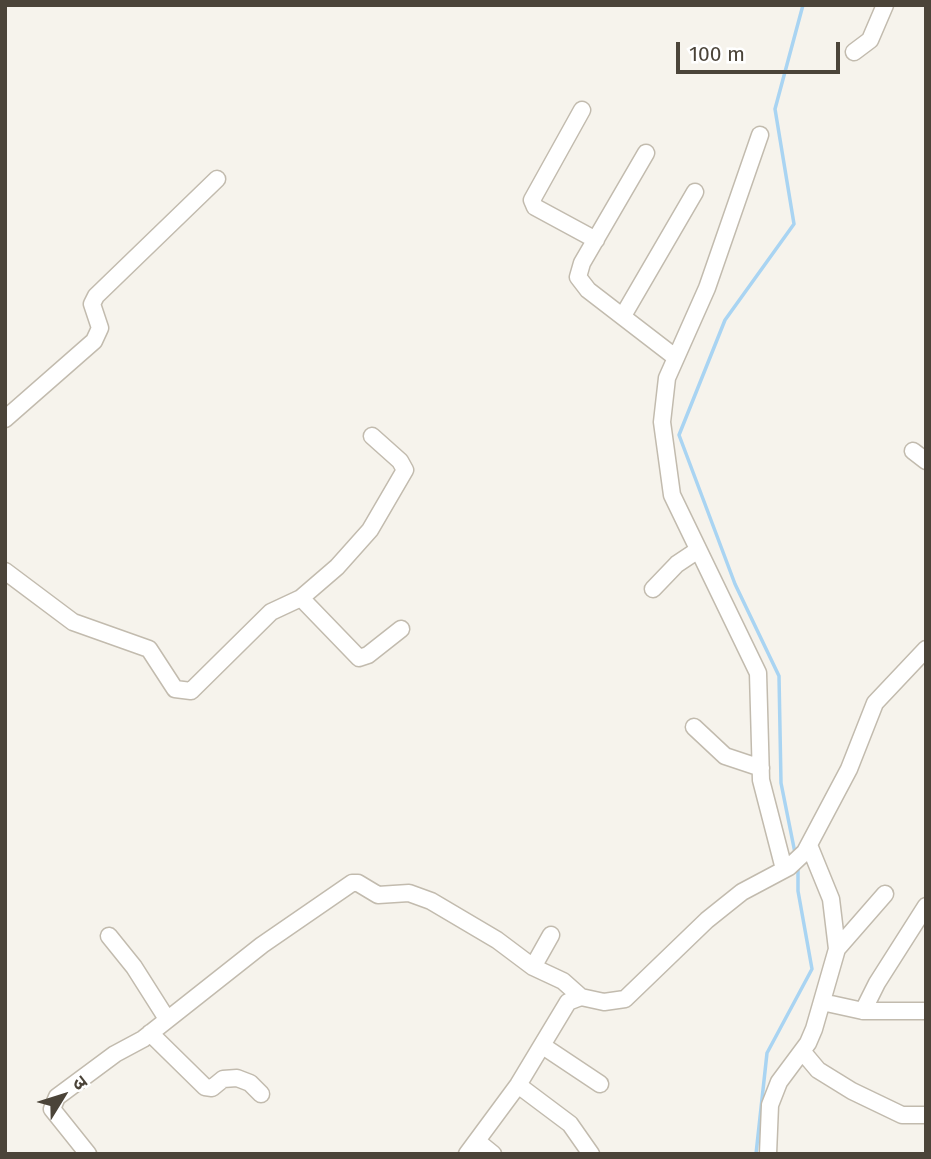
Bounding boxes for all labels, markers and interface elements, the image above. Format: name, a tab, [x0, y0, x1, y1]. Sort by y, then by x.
scale bar	[679, 28, 844, 72]
text: 100 m	[689, 41, 745, 67]
north arrow	[28, 1061, 98, 1131]
text: उ	[67, 1071, 92, 1094]

